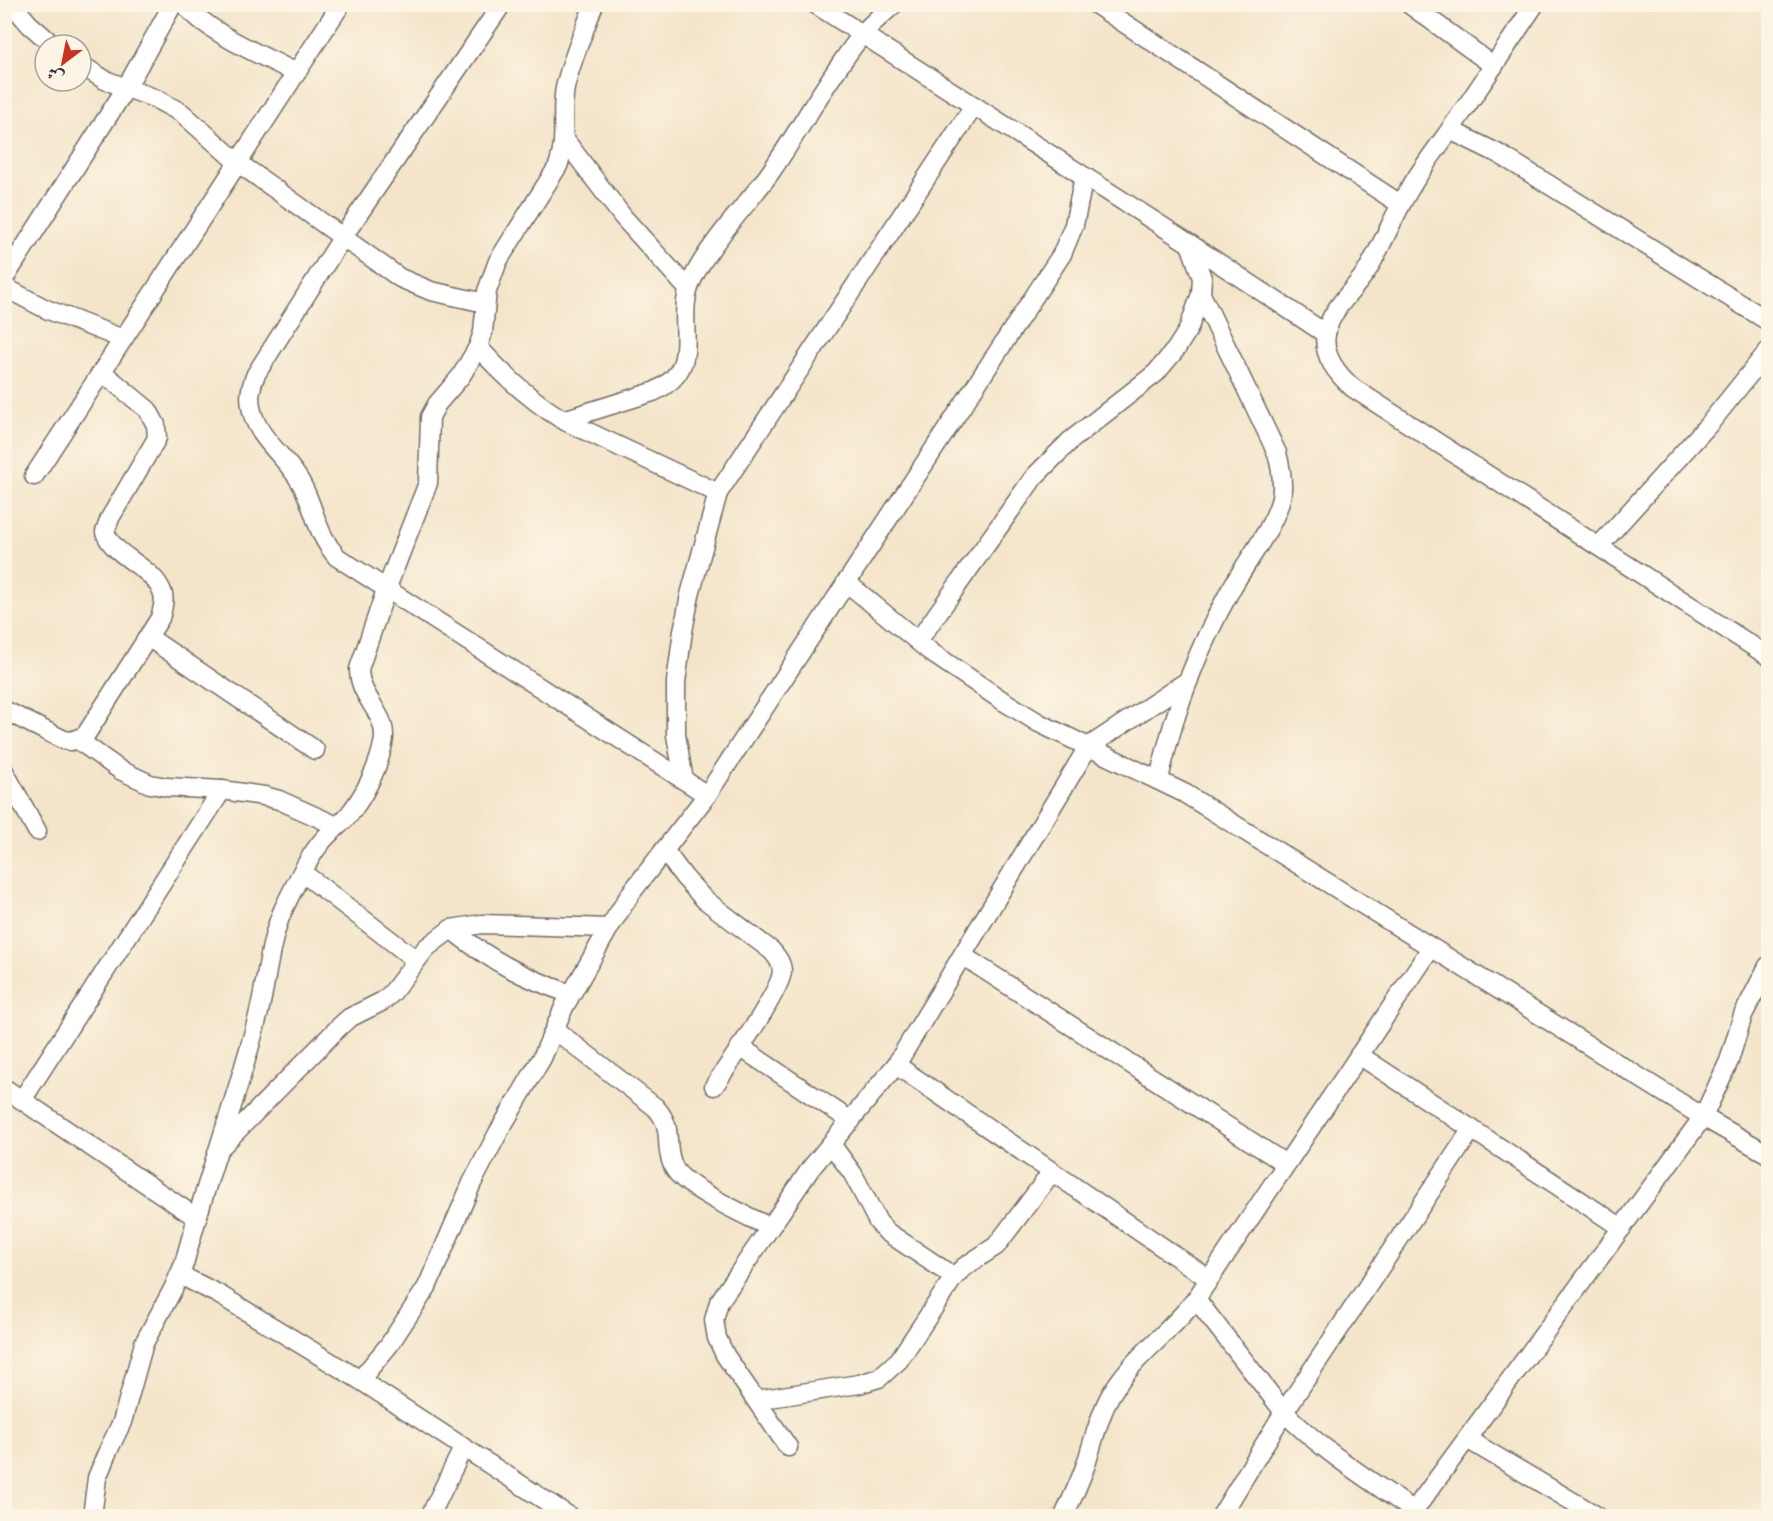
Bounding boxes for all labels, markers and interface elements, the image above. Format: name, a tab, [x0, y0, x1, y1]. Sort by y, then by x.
north arrow	[33, 33, 93, 93]
text: ش	[44, 60, 69, 88]

